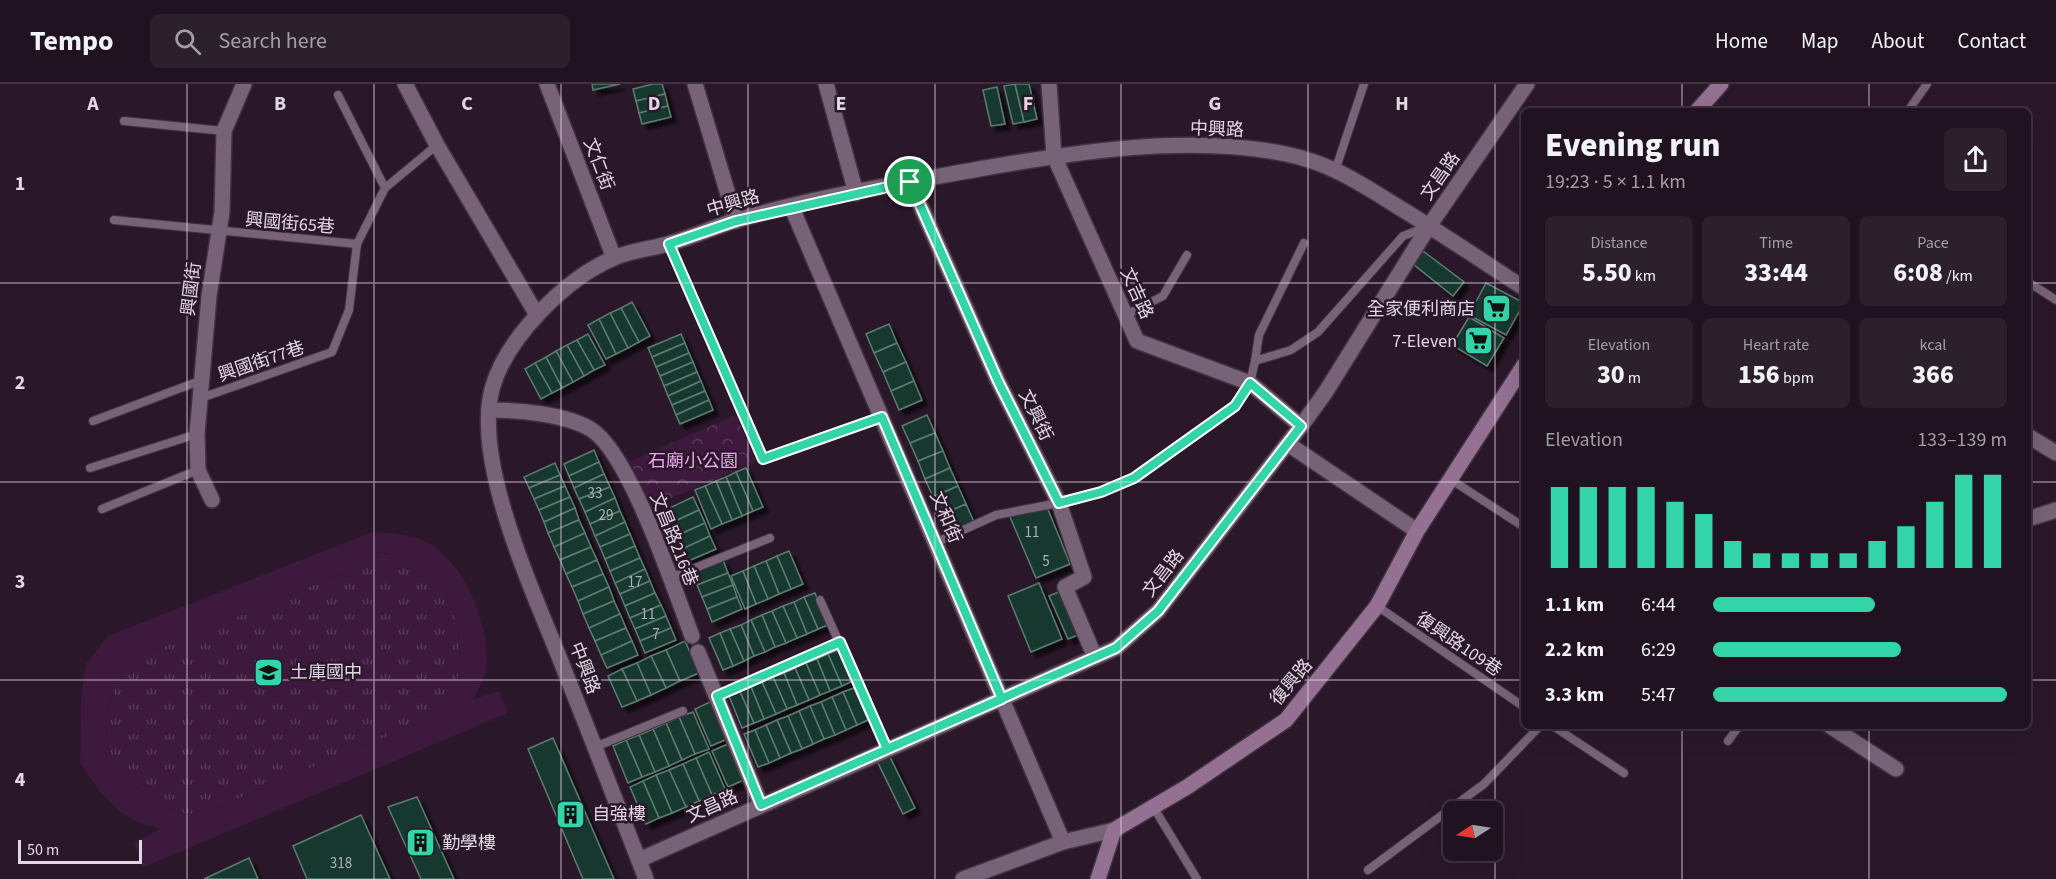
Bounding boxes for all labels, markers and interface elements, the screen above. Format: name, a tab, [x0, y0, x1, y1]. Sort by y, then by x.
search box	[150, 14, 570, 68]
text: Tempo	[30, 21, 114, 61]
icon: search	[171, 25, 204, 58]
text: Search here	[219, 25, 327, 57]
text: Home	[1715, 26, 1768, 56]
text: Map	[1801, 26, 1839, 56]
text: About	[1872, 26, 1924, 56]
text: Contact	[1957, 26, 2026, 56]
text: A	[86, 90, 99, 118]
text: B	[274, 90, 286, 118]
text: C	[461, 90, 473, 118]
text: D	[648, 90, 660, 118]
text: E	[836, 90, 846, 118]
text: F	[1023, 90, 1033, 118]
text: G	[1209, 90, 1221, 118]
text: H	[1395, 90, 1409, 118]
street label: 中興路	[1190, 116, 1244, 143]
text: Evening run	[1545, 122, 1721, 169]
button: share	[1944, 128, 2007, 191]
street label: 文仁街	[577, 134, 620, 194]
street label: 文昌路	[1415, 147, 1466, 206]
pin	[884, 156, 935, 207]
icon: arrive	[893, 165, 926, 198]
text: 19:23 · 5 × 1.1 km	[1545, 168, 1686, 196]
text: 1	[15, 170, 25, 198]
street label: 中興路	[704, 184, 763, 223]
street label: 興國街65巷	[244, 207, 336, 240]
text: Distance	[1591, 232, 1647, 254]
text: Time	[1759, 232, 1793, 254]
text: Pace	[1917, 232, 1949, 254]
text: 5.50	[1582, 254, 1632, 291]
text: 33:44	[1744, 254, 1808, 291]
text: 6:08	[1893, 254, 1943, 291]
street label: 興國街	[176, 261, 207, 317]
street label: 文吉路	[1114, 263, 1159, 323]
text: km	[1632, 265, 1656, 287]
text: /km	[1943, 265, 1973, 287]
supermarket icon: 全家便利商店	[1480, 293, 1512, 325]
place label: 全家便利商店	[1367, 297, 1475, 322]
supermarket icon: 7-Eleven	[1462, 325, 1494, 357]
place label: 7-Eleven	[1392, 329, 1457, 354]
text: Elevation	[1588, 334, 1650, 356]
text: Heart rate	[1743, 334, 1809, 356]
text: kcal	[1920, 334, 1946, 356]
street label: 興國街77巷	[215, 335, 308, 388]
text: 30	[1597, 356, 1625, 393]
text: 156	[1738, 356, 1780, 393]
text: 366	[1912, 356, 1954, 393]
text: m	[1625, 367, 1641, 389]
text: bpm	[1780, 367, 1814, 389]
text: 2	[15, 369, 25, 397]
street label: 文興街	[1012, 385, 1059, 445]
text: Elevation	[1545, 426, 1623, 454]
text: 133–139 m	[1917, 426, 2007, 454]
park label: 石廟小公園	[648, 449, 738, 474]
house number: 33	[588, 483, 602, 504]
street label: 文和街	[923, 487, 968, 547]
street label: 文昌路216巷	[643, 489, 704, 590]
house number: 29	[599, 505, 613, 526]
house number: 11	[1025, 522, 1039, 543]
street label: 文昌路	[1137, 544, 1190, 602]
house number: 5	[1042, 551, 1050, 572]
text: 3	[15, 568, 25, 596]
house number: 17	[628, 572, 642, 593]
text: 1.1 km	[1545, 591, 1604, 619]
text: 6:44	[1641, 591, 1676, 619]
house number: 11	[641, 604, 655, 625]
street label: 復興路109巷	[1411, 606, 1507, 682]
house number: 7	[652, 624, 660, 645]
text: 2.2 km	[1545, 636, 1604, 664]
text: 6:29	[1641, 636, 1676, 664]
street label: 中興路	[563, 638, 606, 698]
street label: 復興路	[1264, 654, 1318, 711]
school or university icon: 土庫國中	[253, 656, 285, 688]
place label: 土庫國中	[290, 660, 362, 685]
text: 3.3 km	[1545, 681, 1604, 709]
text: 5:47	[1641, 681, 1676, 709]
text: 4	[15, 766, 26, 794]
street label: 文昌路	[682, 784, 742, 829]
building icon: 自強樓	[555, 798, 587, 830]
north arrow	[1443, 801, 1503, 861]
map controls	[1443, 801, 1503, 861]
place label: 自強樓	[592, 802, 646, 827]
building icon: 勤學樓	[405, 827, 437, 859]
place label: 勤學樓	[442, 831, 496, 856]
scale bar	[18, 837, 142, 864]
text: 50 m	[27, 839, 59, 861]
house number: 318	[330, 853, 352, 874]

